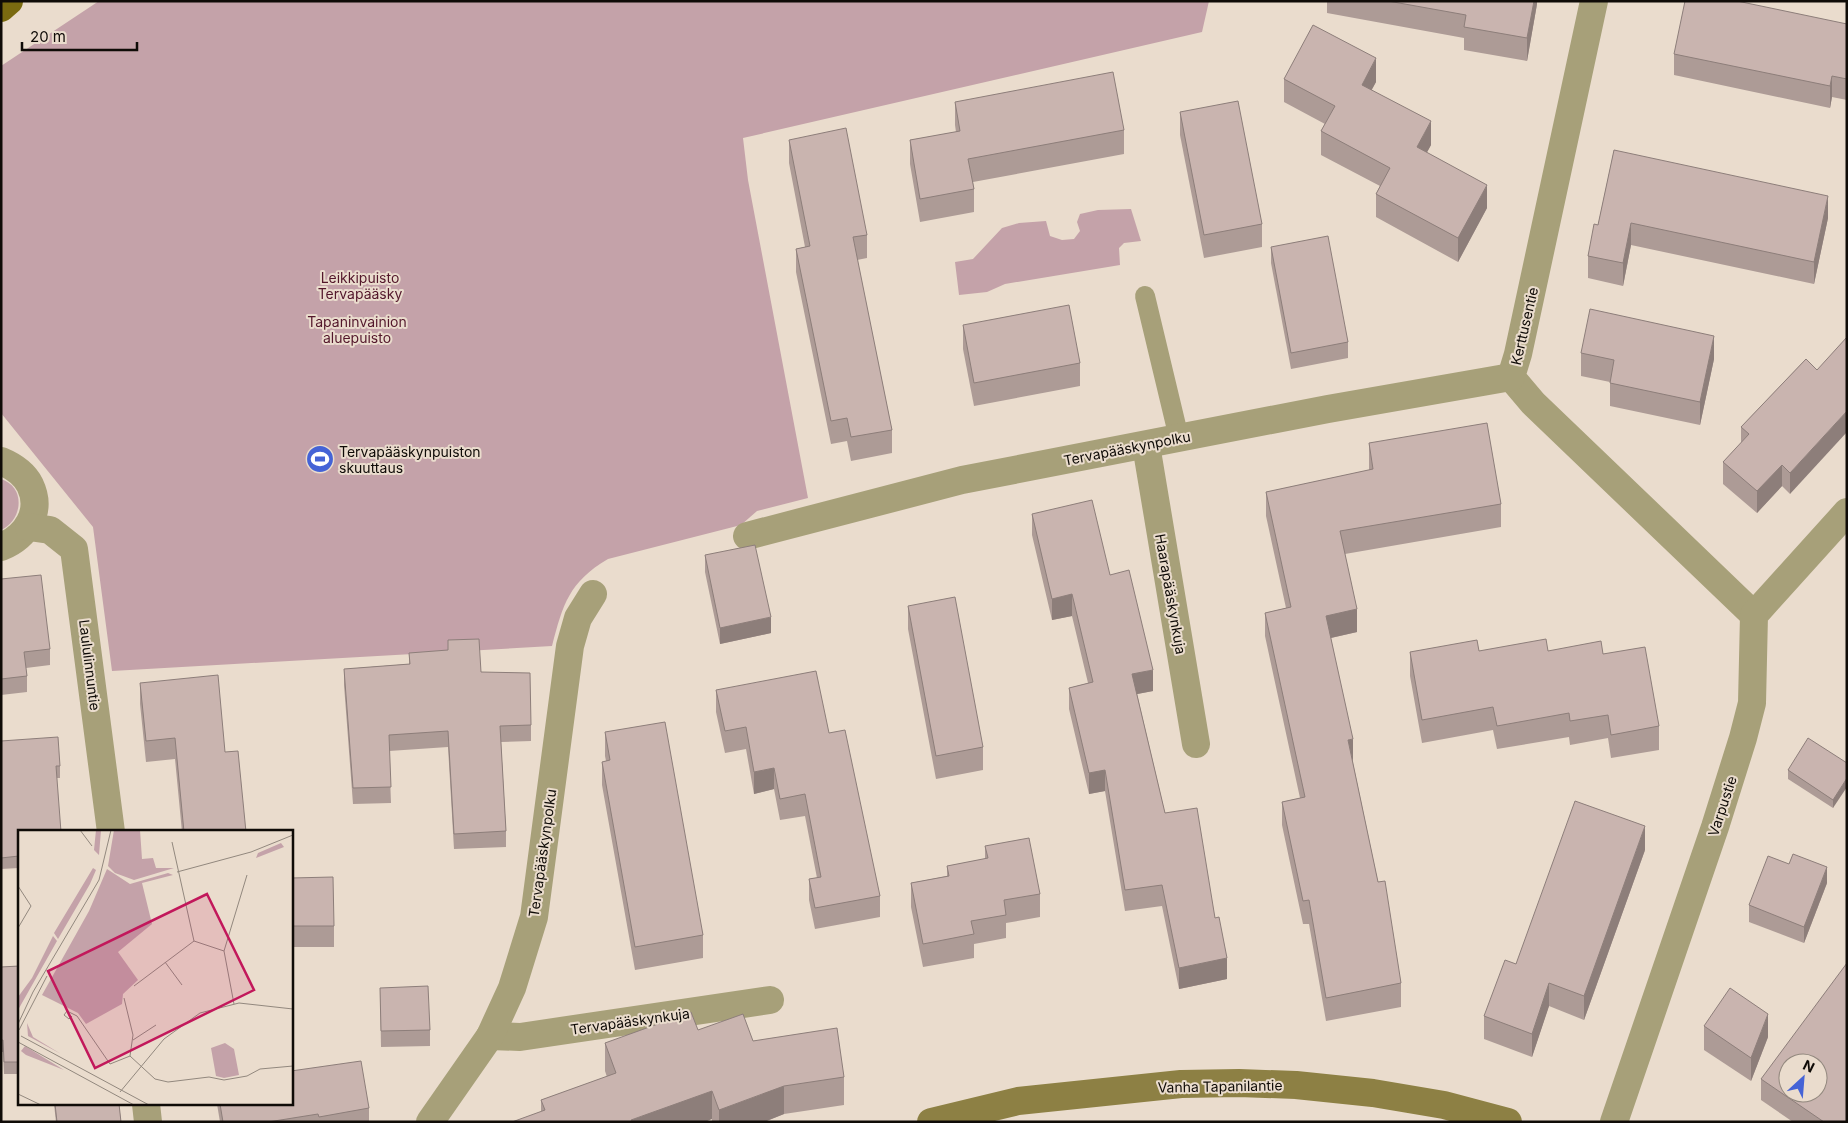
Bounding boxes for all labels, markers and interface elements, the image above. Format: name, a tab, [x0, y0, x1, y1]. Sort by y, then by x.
scale bar	[22, 20, 138, 52]
text: 20 m	[30, 27, 66, 46]
park label: Leikkipuisto Tervapääsky	[318, 269, 402, 302]
street label: Kerttusentie	[1507, 285, 1541, 367]
park label: Tapaninvainion aluepuisto	[307, 313, 407, 346]
street label: Tervapääskynpolku	[1062, 427, 1192, 469]
place label: Tervapääskynpuiston skuuttaus	[339, 443, 481, 476]
sports icon: Tervapääskynpuiston skuuttaus	[305, 444, 335, 474]
street label: Haarapääskynkuja	[1152, 532, 1190, 656]
street label: Laululinnuntie	[76, 618, 104, 712]
street label: Varpustie	[1704, 774, 1740, 838]
street label: Tervapääskynpolku	[525, 788, 559, 918]
inset map	[18, 830, 292, 1106]
street label: Tervapääskynkuja	[569, 1004, 691, 1038]
north arrow	[1778, 1053, 1828, 1103]
text: N	[1800, 1056, 1817, 1076]
street label: Vanha Tapanilantie	[1157, 1076, 1283, 1096]

